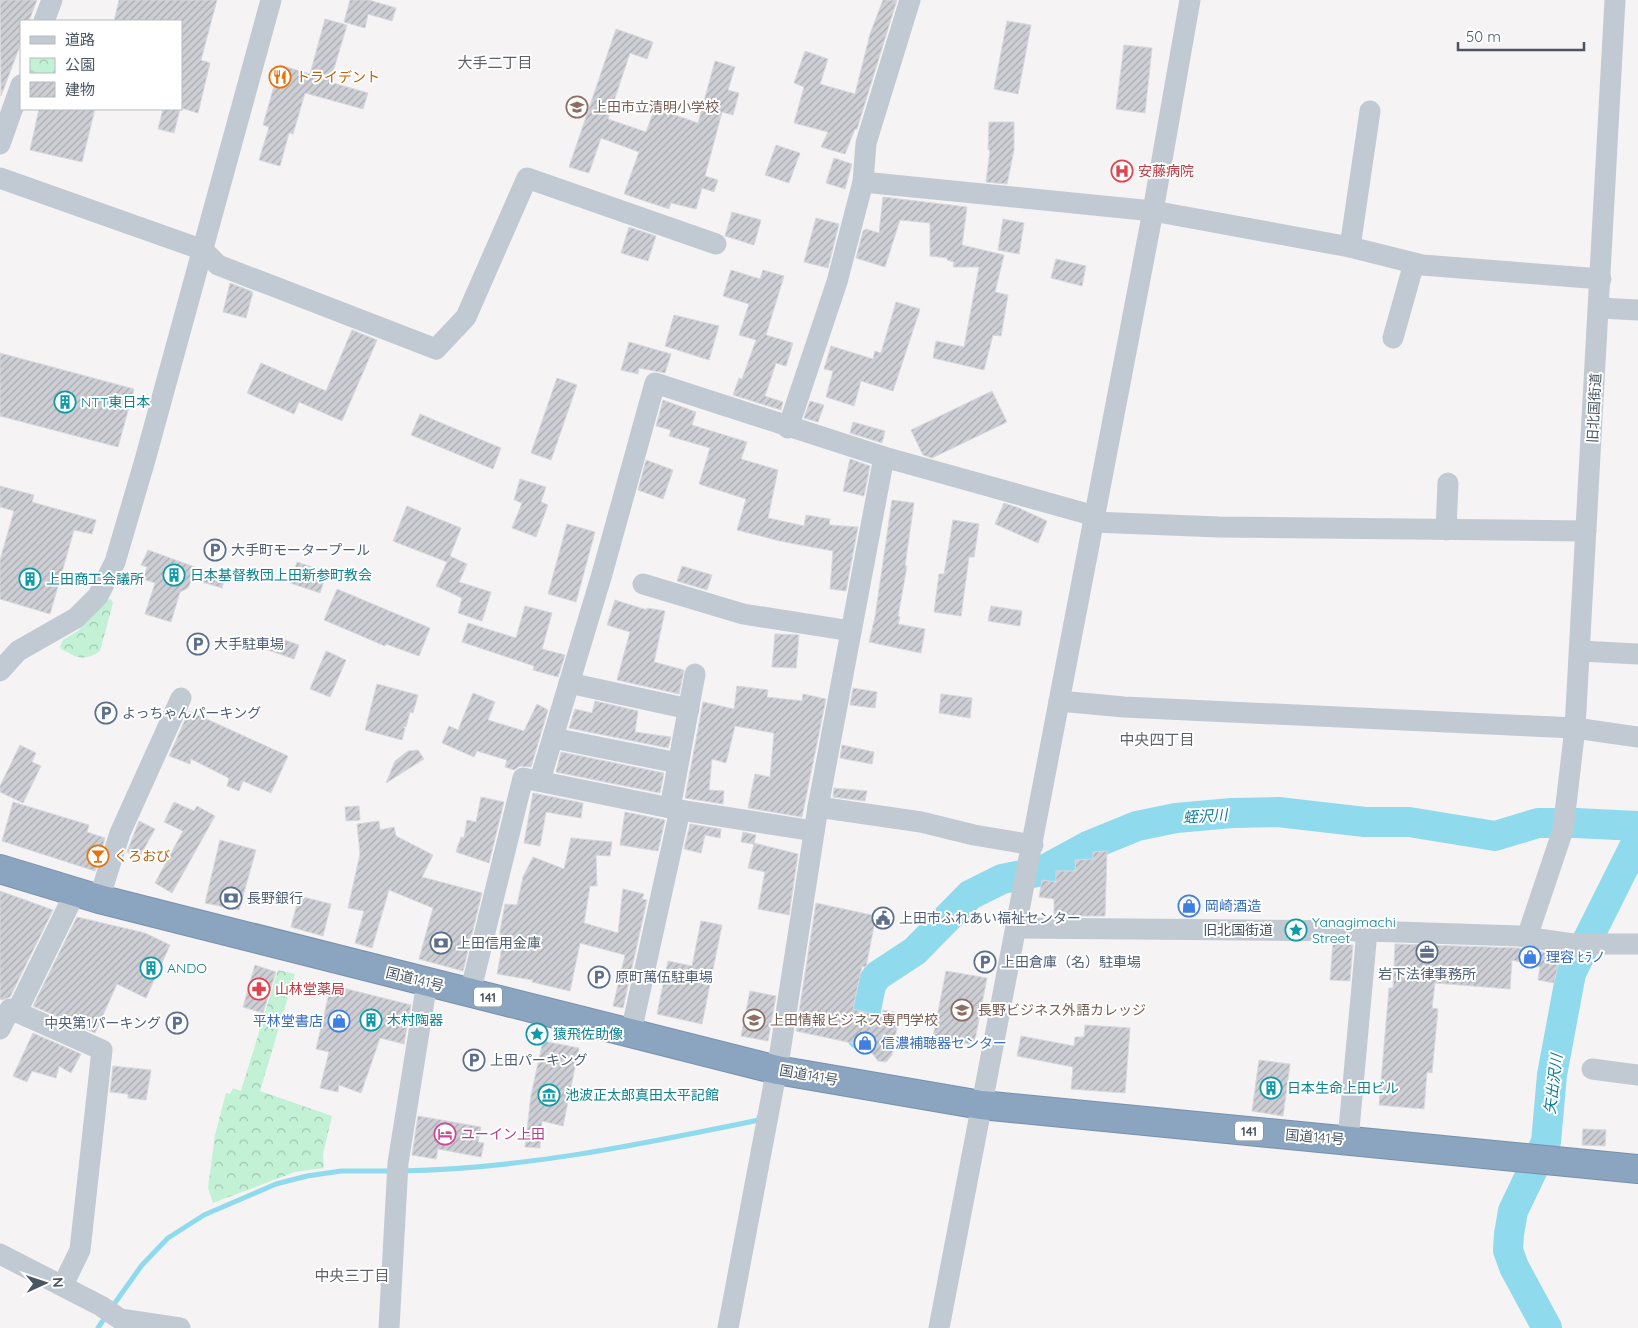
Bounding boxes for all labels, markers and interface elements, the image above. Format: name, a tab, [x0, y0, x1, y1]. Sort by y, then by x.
legend	[20, 20, 182, 110]
scale bar	[1458, 20, 1584, 52]
text: 50 m	[1466, 27, 1501, 46]
text: 道路	[65, 30, 95, 49]
district label: 大手二丁目	[457, 53, 533, 72]
text: 公園	[65, 55, 95, 74]
restaurant icon: トライデント	[268, 65, 292, 89]
place label: トライデント	[296, 68, 380, 86]
text: 建物	[65, 80, 95, 99]
school or university icon: 上田市立清明小学校	[565, 95, 589, 119]
place label: 上田市立清明小学校	[593, 98, 719, 116]
hospital icon: 安藤病院	[1110, 159, 1134, 183]
place label: 安藤病院	[1138, 162, 1194, 180]
street label: 旧北国街道	[1583, 373, 1605, 443]
building icon: NTT東日本	[53, 390, 77, 414]
place label: NTT東日本	[81, 393, 151, 411]
parking icon: 大手町モータープール	[203, 538, 227, 562]
place label: 大手町モータープール	[231, 541, 370, 559]
building icon: 日本基督教団上田新参町教会	[162, 563, 186, 587]
place label: 日本基督教団上田新参町教会	[190, 566, 372, 584]
building icon: 上田商工会議所	[18, 567, 42, 591]
place label: 上田商工会議所	[46, 570, 144, 588]
parking icon: 大手駐車場	[186, 632, 210, 656]
place label: 大手駐車場	[214, 635, 284, 653]
parking icon: よっちゃんパーキング	[94, 701, 118, 725]
place label: よっちゃんパーキング	[122, 704, 261, 722]
district label: 中央四丁目	[1119, 730, 1195, 749]
water label: 蛭沢川	[1182, 805, 1230, 827]
bar icon: くろおび	[86, 844, 110, 868]
place label: くろおび	[114, 847, 170, 865]
bank icon: 長野銀行	[219, 886, 243, 910]
place label: 長野銀行	[247, 889, 303, 907]
shop icon: 岡崎酒造	[1177, 894, 1201, 918]
place label: 岡崎酒造	[1205, 897, 1261, 915]
public building icon: 上田市ふれあい福祉センター	[871, 906, 895, 930]
place label: 上田市ふれあい福祉センター	[899, 909, 1081, 927]
place label: Yanagimachi Street	[1312, 913, 1396, 947]
place icon: Yanagimachi Street	[1284, 918, 1308, 942]
street label: 旧北国街道	[1203, 921, 1273, 939]
bank icon: 上田信用金庫	[429, 931, 453, 955]
place label: 上田信用金庫	[457, 934, 541, 952]
office icon: 岩下法律事務所	[1415, 940, 1439, 964]
shop icon: 理容 ﾋﾗノ	[1518, 945, 1542, 969]
place label: 理容 ﾋﾗノ	[1546, 948, 1606, 966]
parking icon: 上田倉庫（名）駐車場	[973, 950, 997, 974]
place label: 上田倉庫（名）駐車場	[1001, 953, 1141, 971]
building icon: ANDO	[139, 956, 163, 980]
place label: ANDO	[167, 959, 207, 977]
street label: 国道141号	[384, 963, 446, 995]
parking icon: 原町萬伍駐車場	[587, 965, 611, 989]
place label: 岩下法律事務所	[1378, 965, 1476, 983]
place label: 原町萬伍駐車場	[615, 968, 713, 986]
pharmacy icon: 山林堂薬局	[247, 977, 271, 1001]
place label: 山林堂薬局	[275, 980, 345, 998]
road number: 141	[474, 988, 502, 1006]
school or university icon: 長野ビジネス外語カレッジ	[950, 998, 974, 1022]
place label: 長野ビジネス外語カレッジ	[978, 1001, 1146, 1019]
building icon: 木村陶器	[359, 1008, 383, 1032]
school or university icon: 上田情報ビジネス専門学校	[742, 1008, 766, 1032]
shop icon: 平林堂書店	[327, 1009, 351, 1033]
parking icon: 中央第1パーキング	[165, 1011, 189, 1035]
place label: 木村陶器	[387, 1011, 443, 1029]
place label: 上田情報ビジネス専門学校	[770, 1011, 938, 1029]
place label: 平林堂書店	[253, 1012, 323, 1030]
place label: 中央第1パーキング	[44, 1014, 161, 1032]
place icon: 猿飛佐助像	[525, 1022, 549, 1046]
place label: 猿飛佐助像	[553, 1025, 623, 1043]
shop icon: 信濃補聴器センター	[853, 1031, 877, 1055]
place label: 信濃補聴器センター	[881, 1034, 1007, 1052]
parking icon: 上田パーキング	[462, 1048, 486, 1072]
place label: 上田パーキング	[490, 1051, 588, 1069]
water label: 矢出沢川	[1540, 1051, 1566, 1115]
street label: 国道141号	[778, 1061, 840, 1089]
building icon: 日本生命上田ビル	[1259, 1076, 1283, 1100]
place label: 日本生命上田ビル	[1287, 1079, 1399, 1097]
museum icon: 池波正太郎真田太平記館	[537, 1083, 561, 1107]
place label: 池波正太郎真田太平記館	[565, 1086, 719, 1104]
hotel icon: ユーイン上田	[433, 1122, 457, 1146]
road number: 141	[1235, 1122, 1263, 1140]
place label: ユーイン上田	[461, 1125, 545, 1143]
street label: 国道141号	[1285, 1125, 1345, 1149]
north arrow	[20, 1258, 70, 1308]
district label: 中央三丁目	[314, 1266, 390, 1285]
text: N	[49, 1277, 67, 1288]

